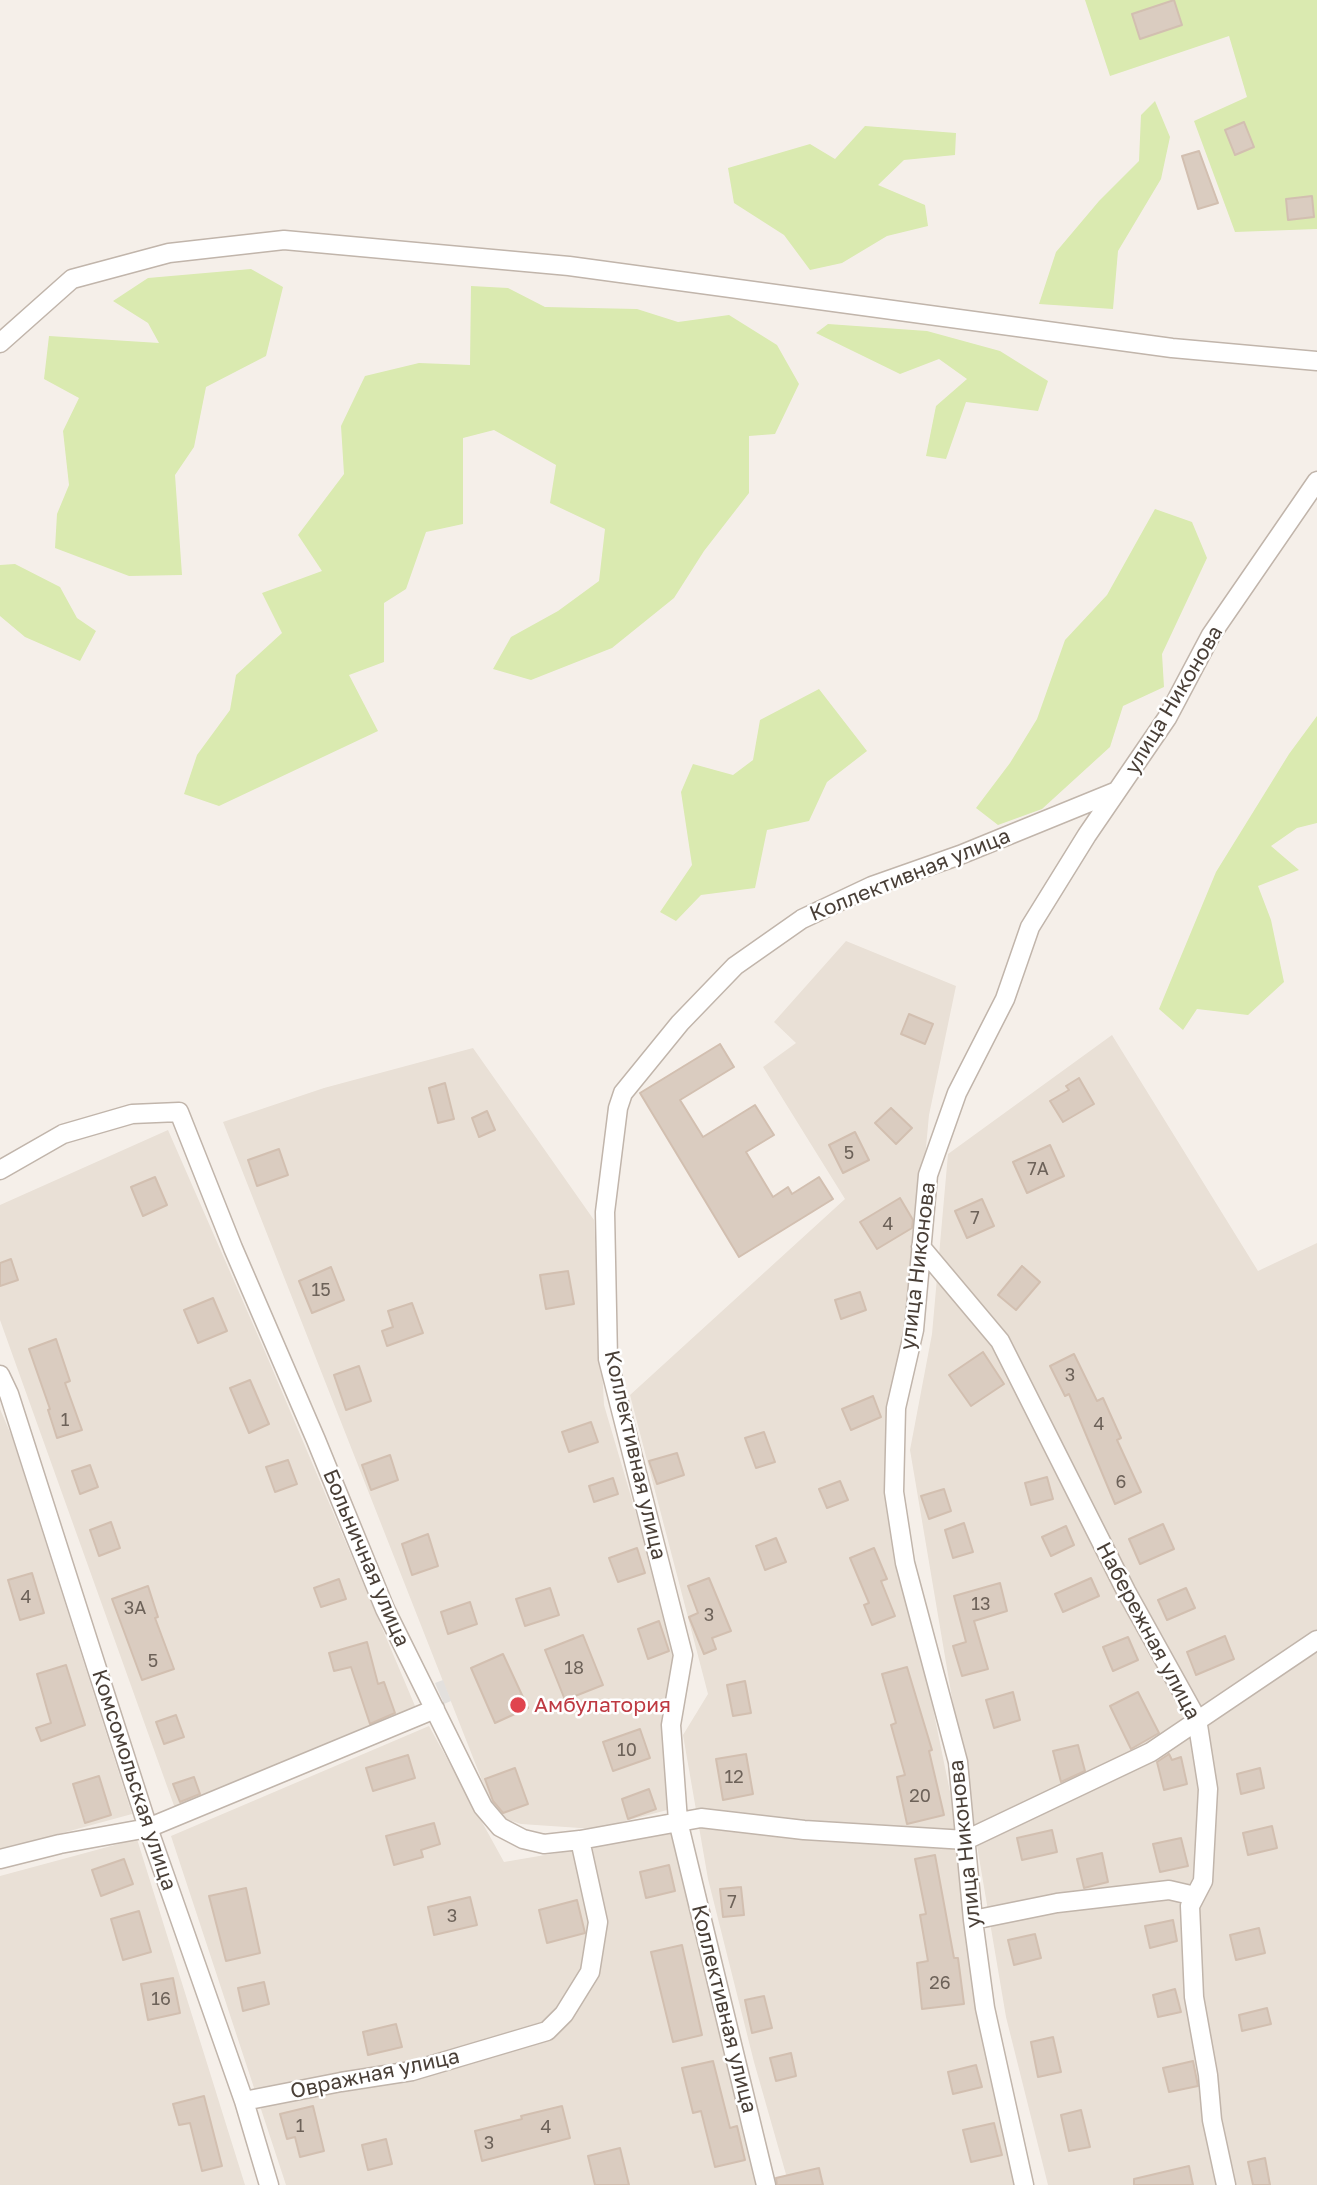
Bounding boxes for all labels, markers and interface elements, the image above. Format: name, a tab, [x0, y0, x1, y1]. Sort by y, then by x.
street label: улица Никонова	[1120, 621, 1228, 779]
street label: Коллективная улица	[806, 823, 1014, 927]
house number: 5	[844, 1142, 854, 1164]
house number: 7А	[1027, 1158, 1049, 1180]
street label: улица Никонова	[895, 1181, 941, 1351]
house number: 7	[970, 1207, 980, 1229]
house number: 4	[883, 1213, 893, 1235]
house number: 15	[311, 1279, 331, 1301]
street label: Коллективная улица	[599, 1348, 671, 1562]
house number: 3	[1065, 1364, 1075, 1386]
house number: 1	[61, 1409, 69, 1431]
house number: 4	[1094, 1413, 1104, 1435]
street label: Больничная улица	[317, 1465, 415, 1651]
house number: 6	[1116, 1471, 1126, 1493]
street label: Набережная улица	[1091, 1538, 1205, 1724]
house number: 4	[21, 1586, 31, 1608]
house number: 13	[971, 1593, 991, 1615]
house number: 3А	[124, 1597, 146, 1619]
house number: 3	[704, 1604, 714, 1626]
house number: 5	[148, 1650, 158, 1672]
house number: 18	[564, 1657, 584, 1679]
street label: Комсомольская улица	[86, 1666, 182, 1894]
place label: Амбулатория	[534, 1692, 671, 1718]
marker: Амбулатория	[508, 1695, 528, 1715]
house number: 10	[617, 1739, 637, 1761]
street label: улица Никонова	[944, 1759, 986, 1929]
house number: 12	[724, 1766, 744, 1788]
house number: 20	[909, 1785, 931, 1807]
house number: 7	[727, 1891, 737, 1913]
street label: Коллективная улица	[686, 1902, 762, 2116]
house number: 3	[447, 1905, 457, 1927]
house number: 26	[929, 1972, 951, 1994]
house number: 16	[151, 1988, 171, 2010]
street label: Овражная улица	[288, 2044, 462, 2104]
house number: 1	[296, 2115, 304, 2137]
house number: 4	[541, 2116, 551, 2138]
house number: 3	[484, 2132, 494, 2154]

